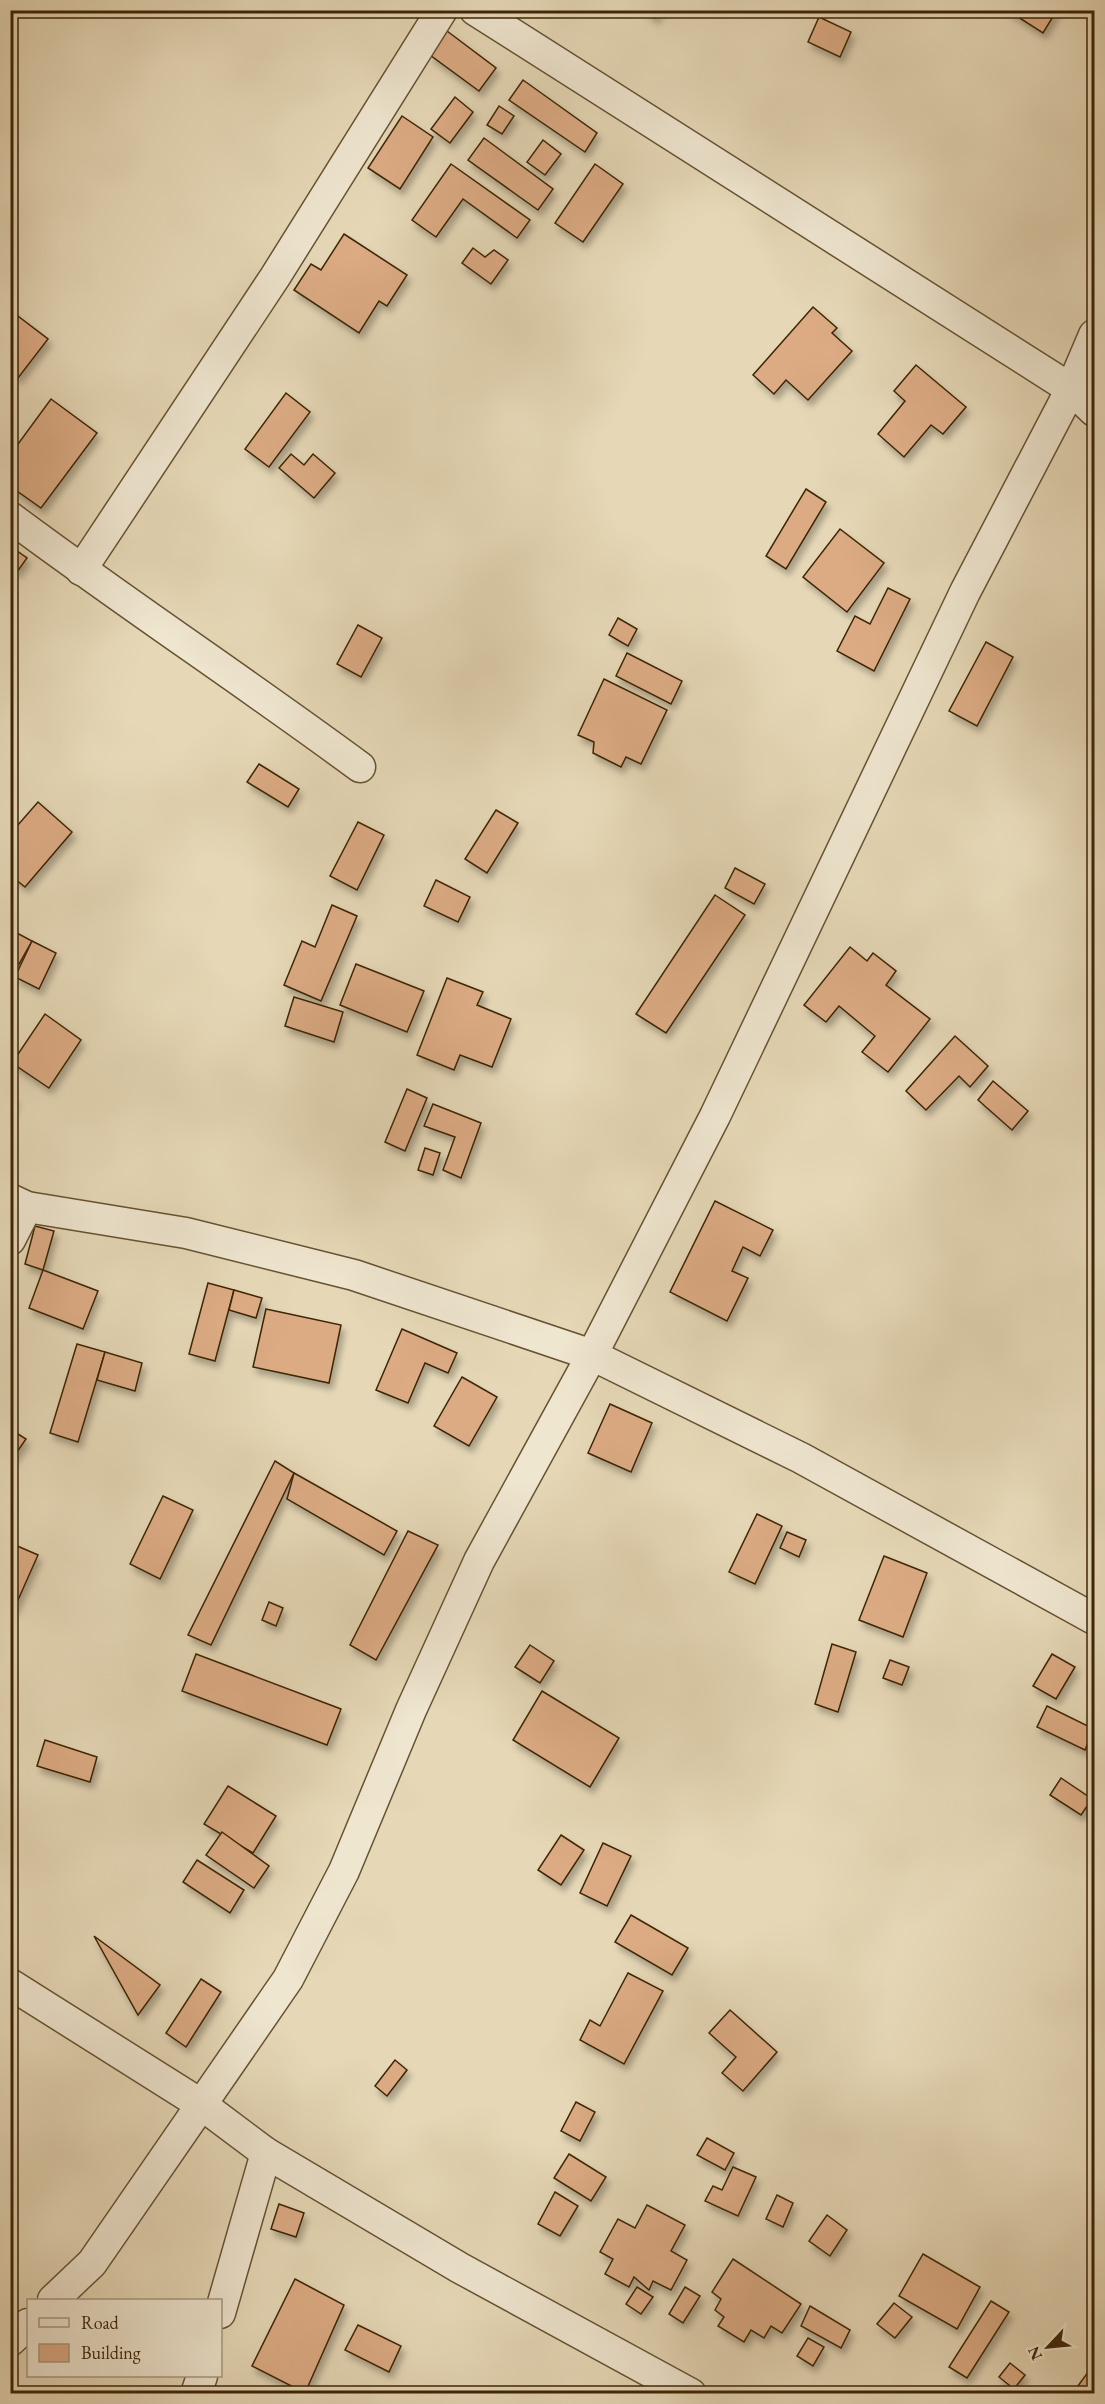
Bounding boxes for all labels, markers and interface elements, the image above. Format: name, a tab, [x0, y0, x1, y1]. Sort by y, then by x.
legend	[27, 2299, 222, 2377]
text: Road	[81, 2311, 120, 2334]
north arrow	[1018, 2317, 1078, 2377]
text: Building	[81, 2341, 141, 2364]
text: N	[1023, 2343, 1047, 2364]

